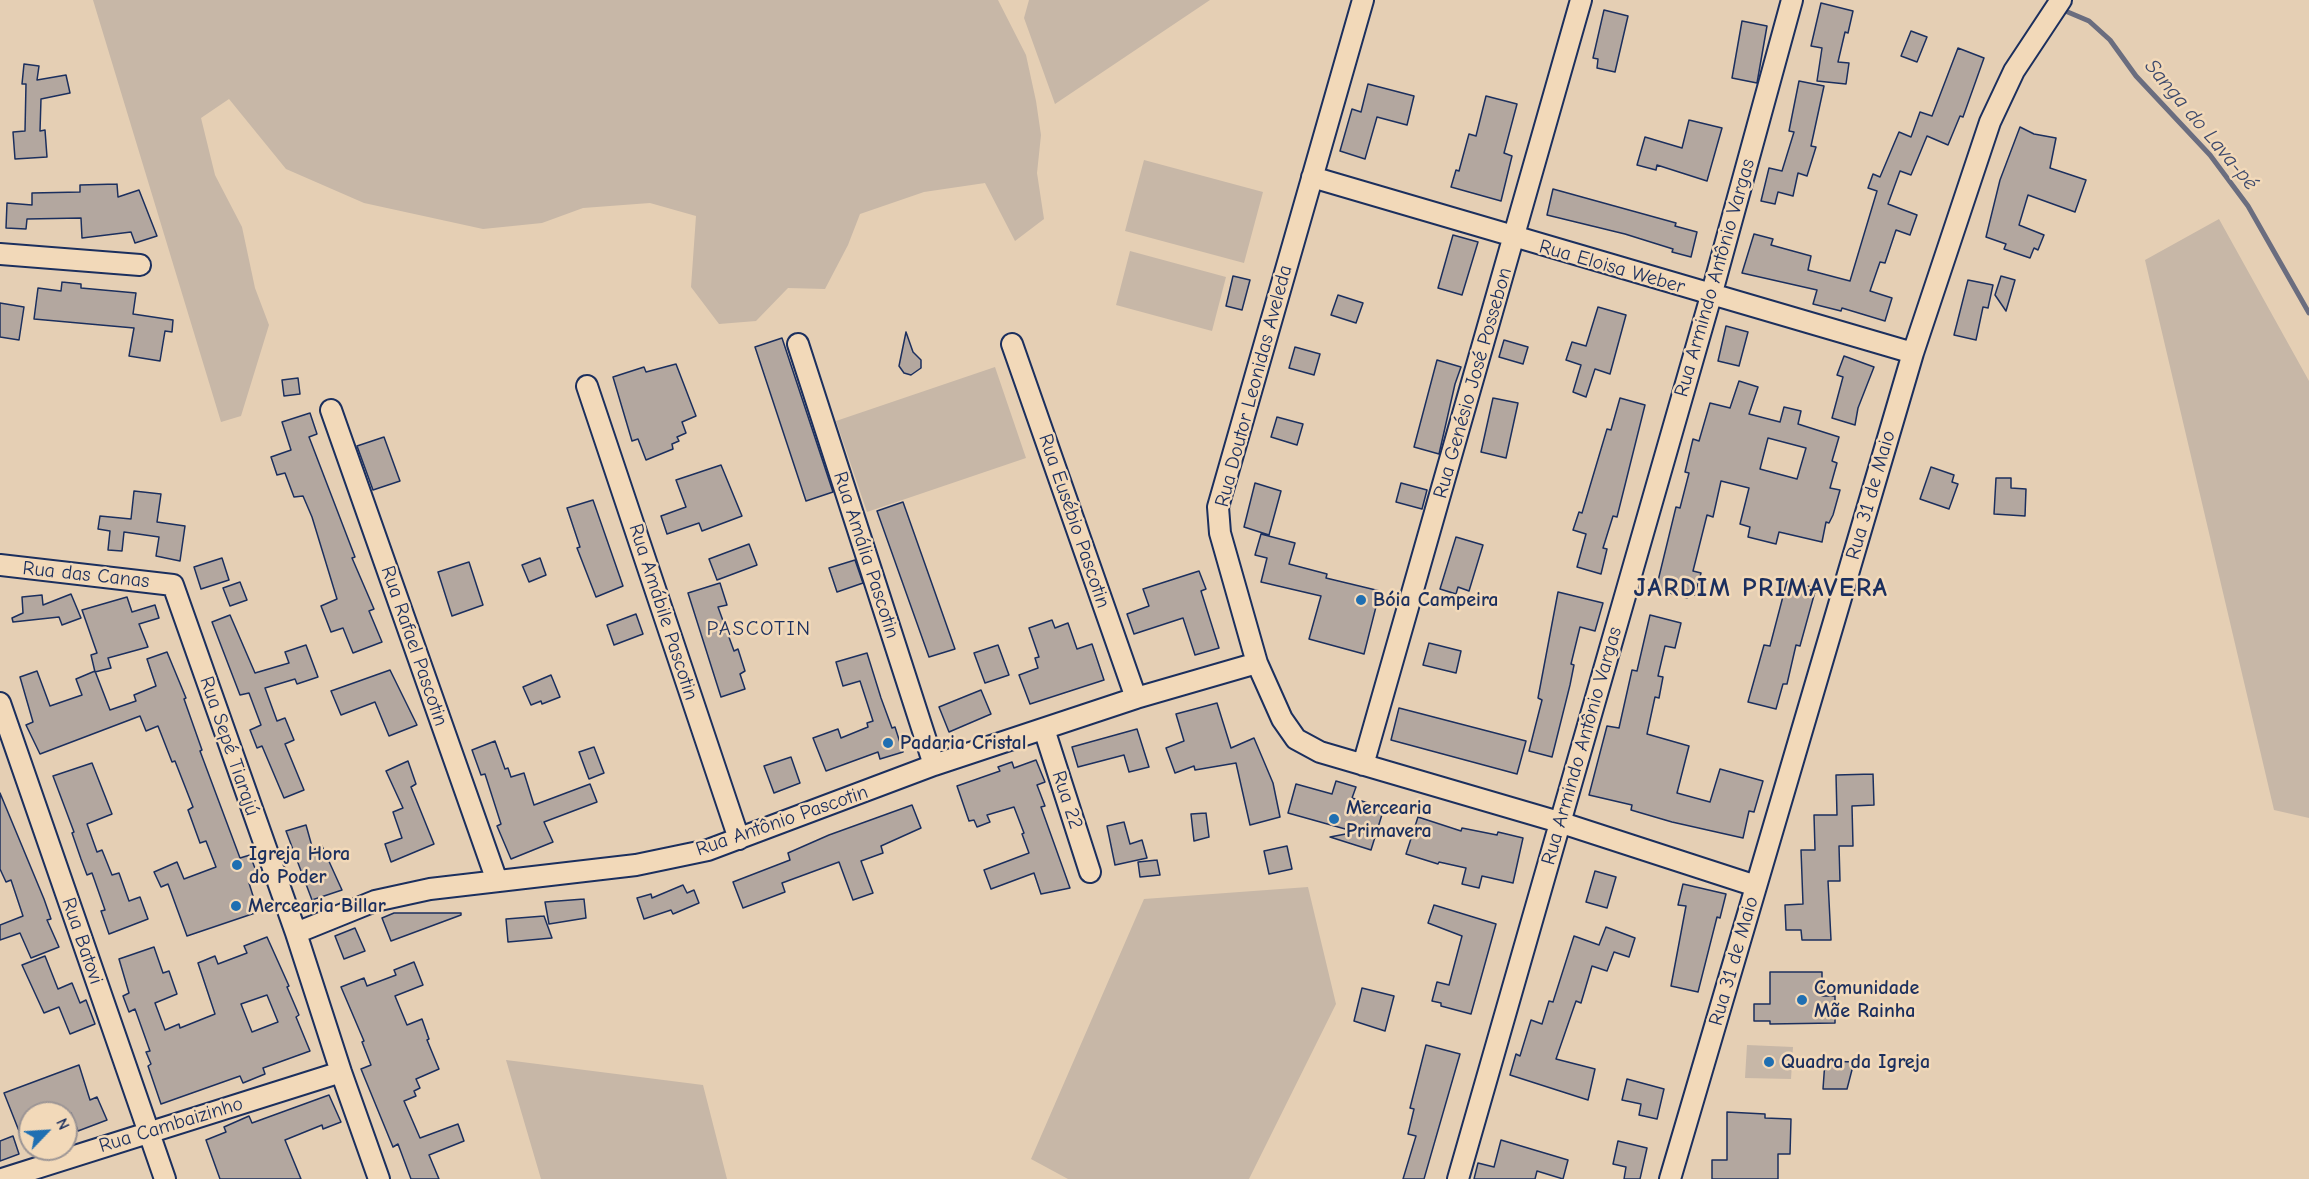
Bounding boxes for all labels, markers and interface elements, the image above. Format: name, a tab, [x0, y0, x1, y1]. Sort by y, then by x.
water label: Sanga do Lava-pé	[2139, 54, 2263, 196]
street label: Rua Armindo Antônio Vargas	[1670, 156, 1760, 400]
street label: Rua Eloisa Weber	[1536, 235, 1688, 299]
street label: Rua Doutor Leonidas Aveleda	[1210, 262, 1298, 510]
street label: Rua Genésio José Possebon	[1429, 265, 1517, 501]
street label: Rua 31 de Maio	[1841, 428, 1901, 562]
street label: Rua Eusébio Pascotin	[1033, 431, 1115, 611]
street label: Rua Amália Pascotin	[828, 469, 904, 641]
street label: Rua Amábile Pascotin	[623, 521, 703, 703]
street label: Rua das Canas	[21, 556, 151, 594]
street label: Rua Rafael Pascotin	[375, 563, 453, 729]
district label: JARDIM PRIMAVERA	[1634, 573, 1888, 605]
place label: Bóia Campeira	[1373, 588, 1499, 612]
marker: Bóia Campeira	[1354, 593, 1368, 607]
district label: PASCOTIN	[706, 616, 812, 642]
street label: Rua Armindo Antônio Vargas	[1537, 624, 1627, 868]
street label: Rua Sepé Tiarajú	[194, 673, 264, 819]
place label: Padaria Cristal	[900, 731, 1026, 755]
marker: Padaria Cristal	[881, 736, 895, 750]
street label: Rua 22	[1046, 768, 1088, 832]
street label: Rua Antônio Pascotin	[693, 780, 871, 862]
place label: Mercearia Primavera	[1346, 796, 1432, 843]
marker: Mercearia Primavera	[1327, 812, 1341, 826]
place label: Igreja Hora do Poder	[249, 842, 350, 889]
marker: Igreja Hora do Poder	[230, 858, 244, 872]
street label: Rua Batovi	[56, 894, 108, 988]
place label: Mercearia Billar	[248, 894, 386, 918]
street label: Rua 31 de Maio	[1704, 894, 1764, 1028]
marker: Mercearia Billar	[229, 899, 243, 913]
place label: Comunidade Mãe Rainha	[1814, 976, 1919, 1023]
marker: Comunidade Mãe Rainha	[1795, 993, 1809, 1007]
place label: Quadra da Igreja	[1781, 1050, 1930, 1074]
marker: Quadra da Igreja	[1762, 1055, 1776, 1069]
street label: Rua Cambaizinho	[96, 1092, 246, 1158]
north arrow	[18, 1101, 78, 1161]
text: N	[52, 1116, 73, 1133]

